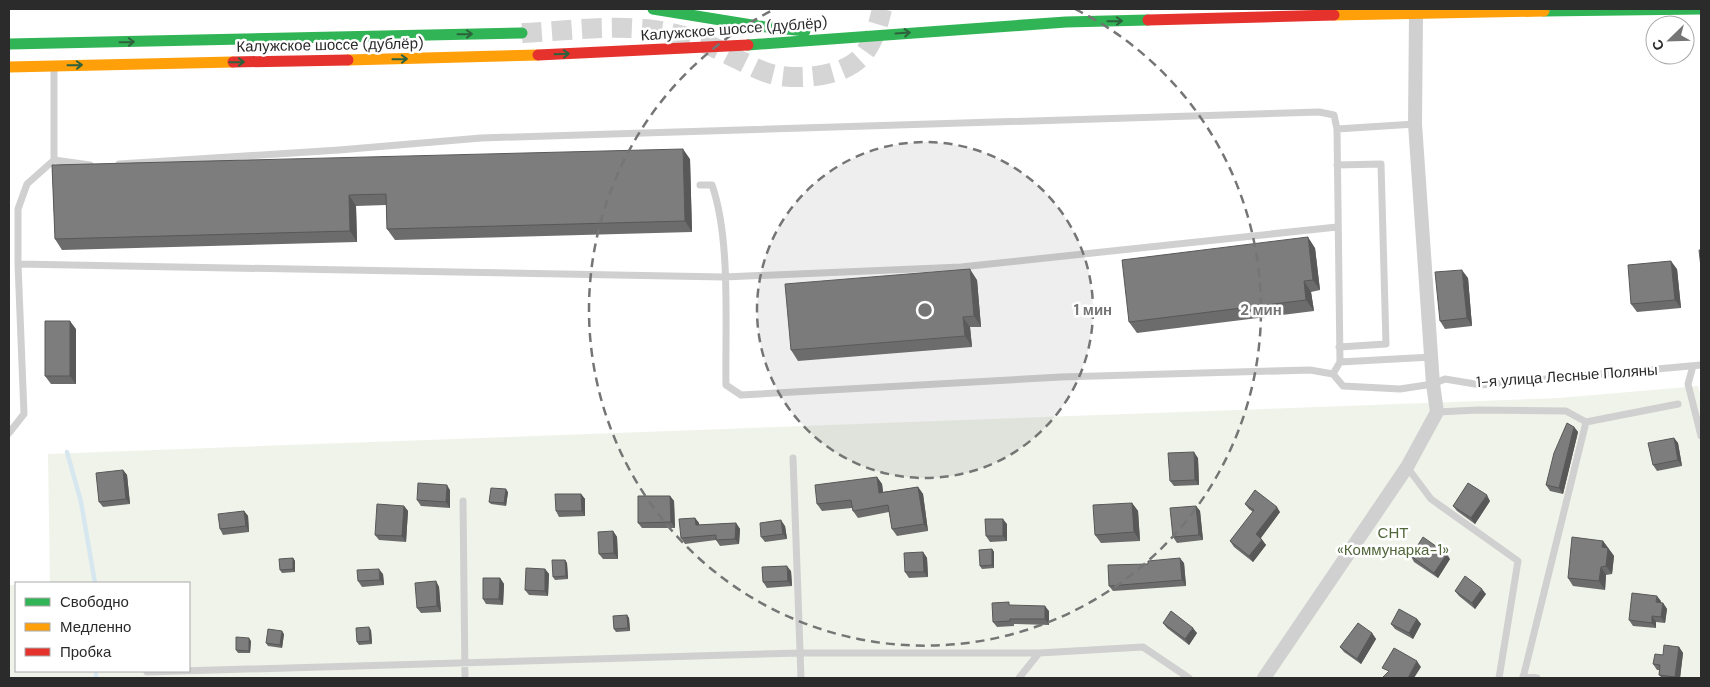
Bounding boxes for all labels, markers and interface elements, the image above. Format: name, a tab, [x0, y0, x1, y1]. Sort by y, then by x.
street label: Калужское шоссе (дублёр)	[640, 12, 828, 46]
north arrow	[1645, 15, 1695, 65]
one-way arrow	[1107, 16, 1123, 25]
one-way arrow	[895, 28, 911, 37]
one-way arrow	[456, 29, 473, 39]
street label: Калужское шоссе (дублёр)	[236, 33, 424, 57]
one-way arrow	[119, 37, 135, 47]
text: С	[1648, 37, 1668, 53]
one-way arrow	[554, 50, 570, 59]
one-way arrow	[392, 54, 408, 63]
one-way arrow	[229, 57, 245, 67]
one-way arrow	[66, 60, 83, 70]
text: 1 мин	[1074, 300, 1112, 320]
text: 2 мин	[1240, 300, 1282, 320]
centre of rings	[916, 301, 934, 319]
street label: 1-я улица Лесные Поляны	[1476, 360, 1658, 392]
park label: СНТ «Коммунарка-1»	[1337, 523, 1449, 560]
legend	[15, 582, 190, 672]
text: Свободно	[60, 592, 129, 612]
text: Медленно	[60, 617, 131, 637]
text: Пробка	[60, 642, 112, 662]

